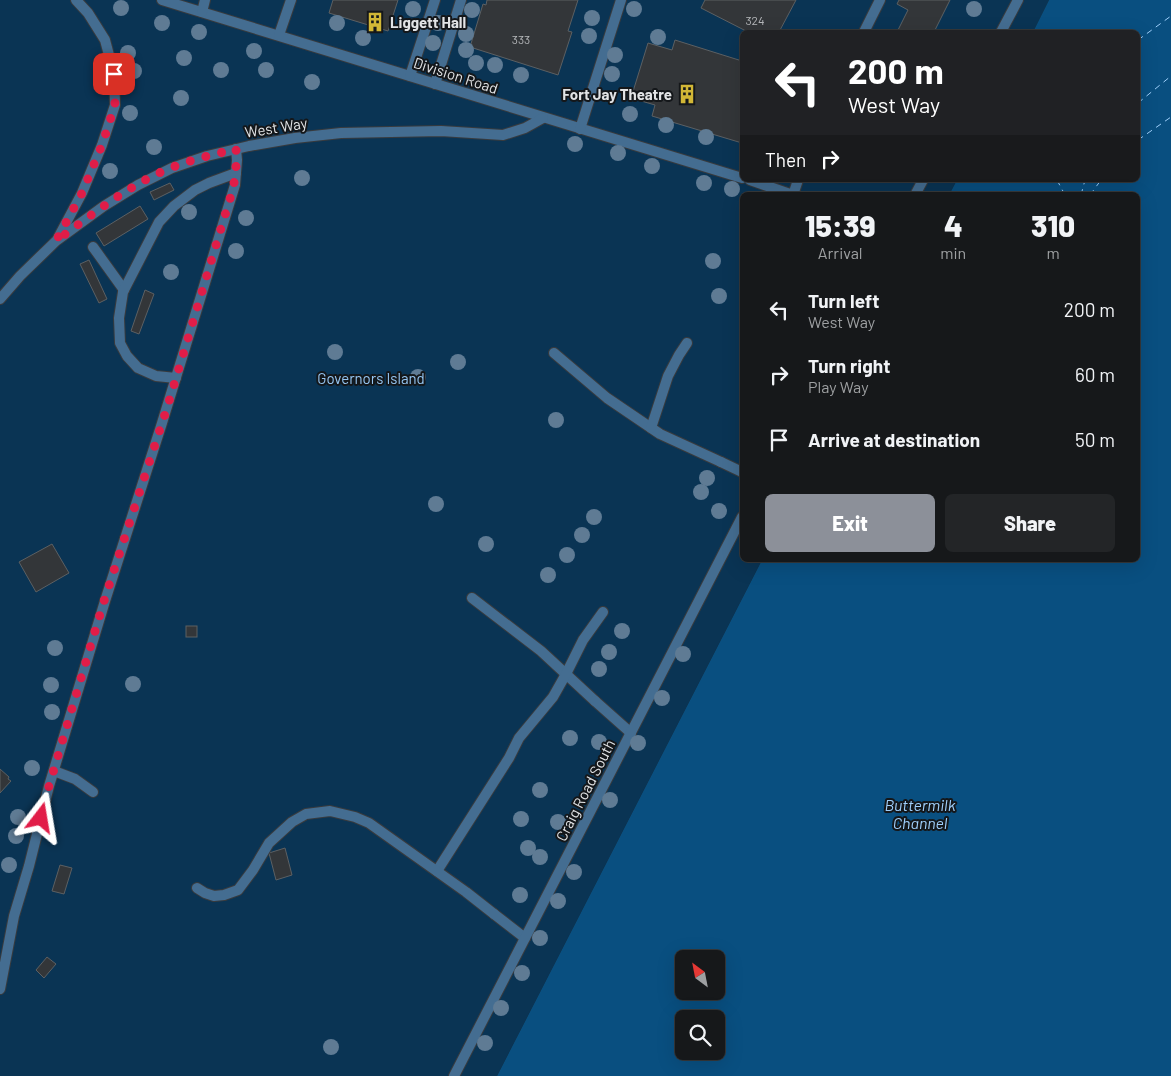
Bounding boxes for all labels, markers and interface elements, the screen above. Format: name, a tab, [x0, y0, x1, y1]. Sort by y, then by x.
building icon: Liggett Hall	[364, 11, 386, 33]
place label: Liggett Hall	[390, 13, 466, 31]
house number: 324	[745, 13, 765, 27]
house number: 333	[512, 32, 530, 46]
text: 200 m	[848, 49, 944, 91]
icon: left	[765, 50, 830, 115]
pin	[93, 53, 135, 95]
street label: Division Road	[412, 53, 500, 97]
icon: arrive	[100, 60, 128, 88]
building icon: Fort Jay Theatre	[676, 83, 698, 105]
place label: Fort Jay Theatre	[562, 85, 672, 103]
text: West Way	[848, 91, 940, 117]
street label: West Way	[244, 113, 309, 141]
icon: right	[816, 145, 844, 173]
text: Then	[765, 148, 806, 171]
text: 15:39	[805, 207, 876, 243]
text: 4	[944, 207, 963, 243]
text: 310	[1031, 207, 1075, 243]
text: Arrival	[818, 243, 863, 262]
text: min	[940, 243, 966, 262]
text: m	[1046, 243, 1060, 262]
text: Turn left	[808, 289, 879, 312]
icon: left	[765, 296, 793, 324]
text: 200 m	[1064, 298, 1115, 321]
text: West Way	[808, 312, 875, 331]
text: Turn right	[808, 354, 890, 377]
icon: right	[765, 361, 793, 389]
text: 60 m	[1075, 363, 1115, 386]
park label: Governors Island	[317, 369, 425, 387]
text: Play Way	[808, 377, 869, 396]
icon: arrive	[765, 426, 793, 454]
text: Arrive at destination	[808, 428, 980, 451]
text: 50 m	[1075, 428, 1115, 451]
button: Exit	[765, 494, 935, 552]
button: Share	[945, 494, 1115, 552]
street label: Craig Road South	[552, 736, 618, 844]
position arrow	[14, 791, 66, 843]
water label: Buttermilk Channel	[885, 795, 956, 832]
north arrow	[675, 950, 725, 1000]
map controls	[675, 950, 725, 1060]
button: search	[675, 1010, 725, 1060]

